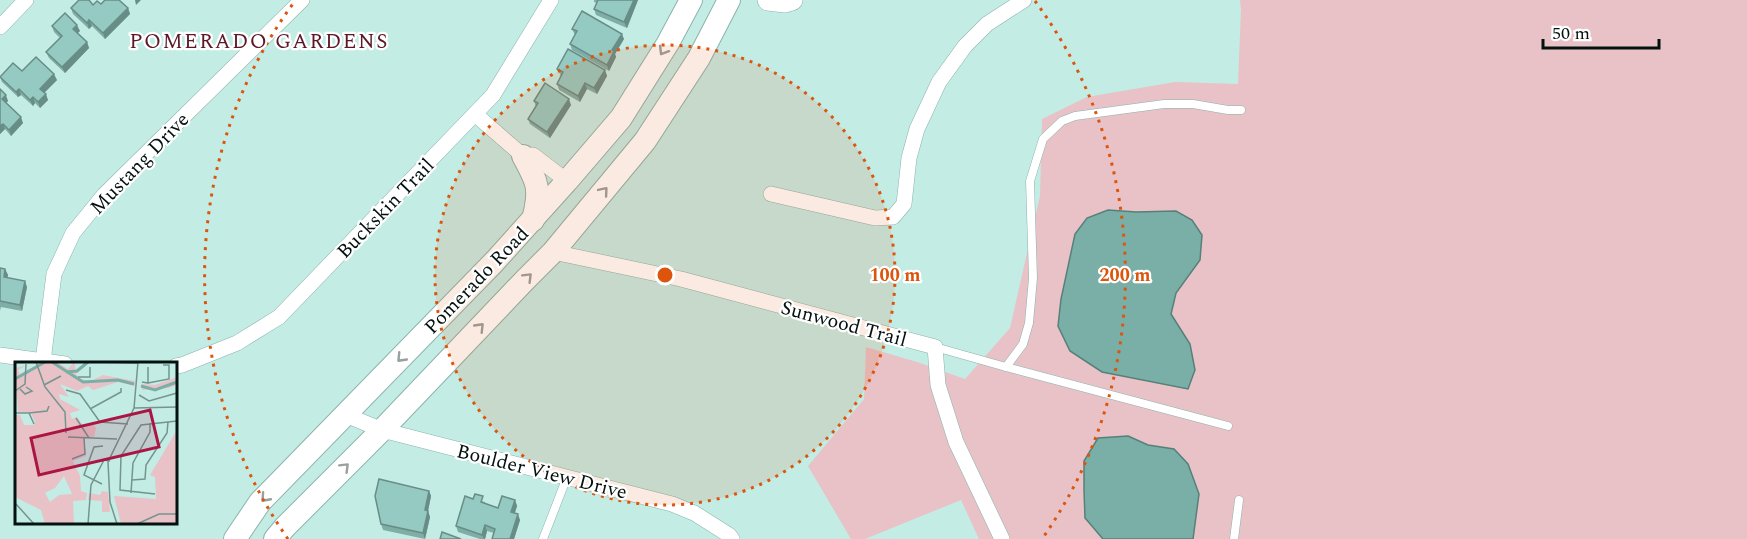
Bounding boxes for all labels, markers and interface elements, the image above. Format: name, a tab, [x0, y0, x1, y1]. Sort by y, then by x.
scale bar	[1543, 12, 1658, 50]
text: 50 m	[1552, 20, 1590, 47]
district label: POMERADO GARDENS	[129, 26, 389, 58]
one-way arrow	[659, 44, 670, 55]
street label: Mustang Drive	[83, 106, 196, 222]
street label: Buckskin Trail	[330, 152, 442, 266]
one-way arrow	[597, 187, 608, 198]
street label: Pomerado Road	[417, 220, 536, 341]
text: 100 m	[869, 262, 921, 289]
text: 200 m	[1099, 262, 1151, 289]
centre of rings	[655, 265, 675, 285]
one-way arrow	[521, 273, 532, 284]
street label: Sunwood Trail	[777, 293, 910, 355]
one-way arrow	[473, 323, 484, 333]
one-way arrow	[397, 352, 408, 362]
inset map	[15, 362, 177, 524]
street label: Boulder View Drive	[453, 436, 630, 508]
one-way arrow	[338, 463, 348, 474]
one-way arrow	[261, 491, 272, 502]

